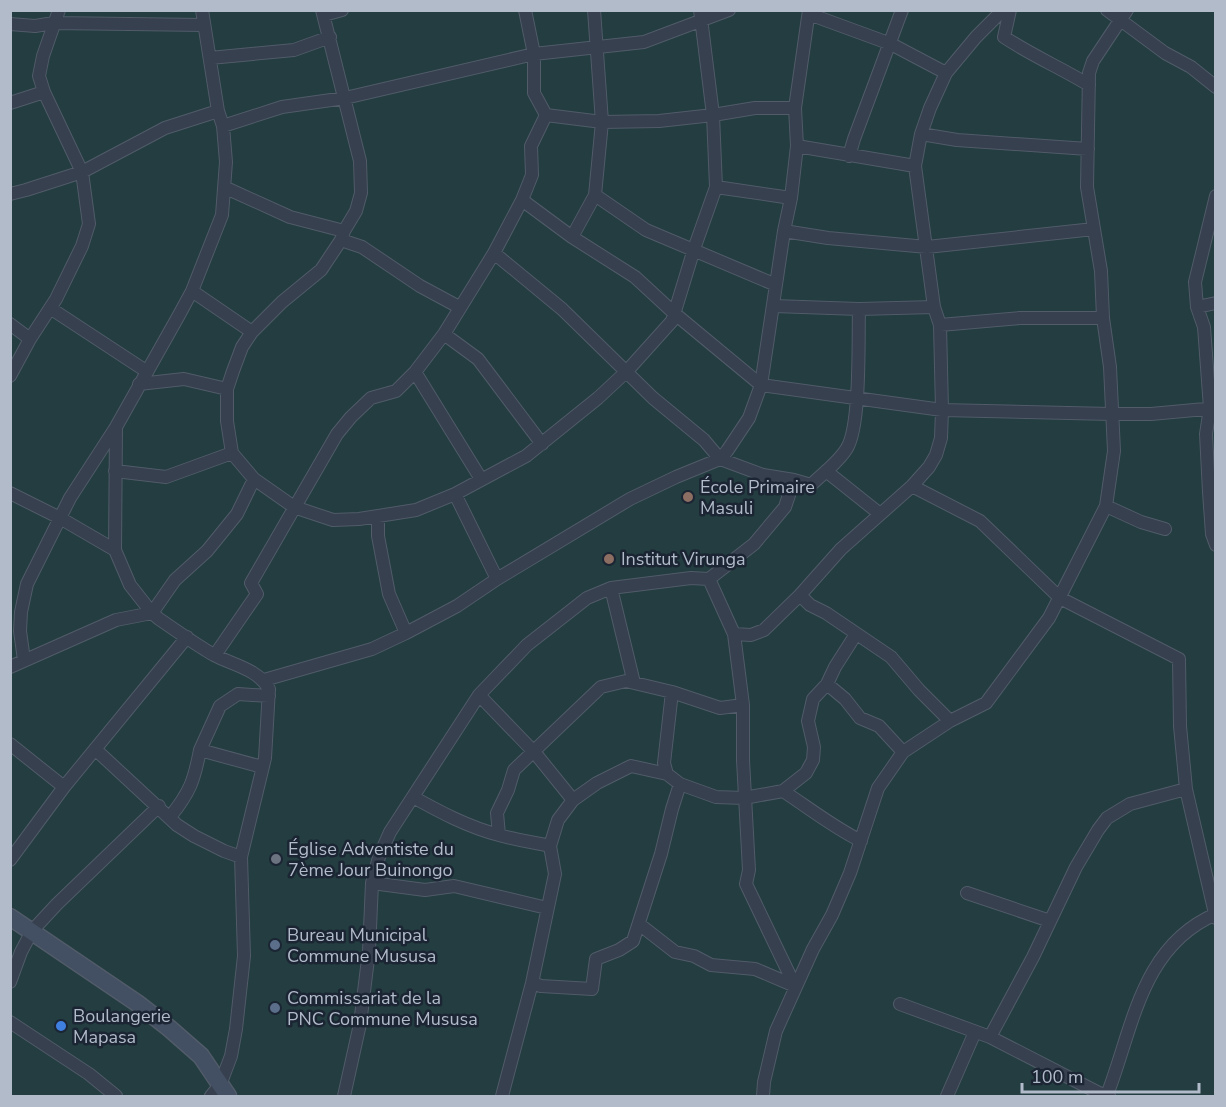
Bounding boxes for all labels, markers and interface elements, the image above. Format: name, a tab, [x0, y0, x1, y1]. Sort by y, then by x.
place label: École Primaire Masuli	[700, 475, 815, 520]
marker: École Primaire Masuli	[681, 490, 695, 504]
place label: Institut Virunga	[621, 547, 746, 571]
marker: Institut Virunga	[602, 552, 616, 566]
place label: Église Adventiste du 7ème Jour Buinongo	[288, 837, 454, 882]
marker: Église Adventiste du 7ème Jour Buinongo	[269, 852, 283, 866]
place label: Bureau Municipal Commune Mususa	[287, 923, 436, 968]
marker: Bureau Municipal Commune Mususa	[268, 938, 282, 952]
place label: Commissariat de la PNC Commune Mususa	[287, 986, 478, 1031]
marker: Commissariat de la PNC Commune Mususa	[268, 1001, 282, 1015]
place label: Boulangerie Mapasa	[73, 1004, 171, 1049]
marker: Boulangerie Mapasa	[54, 1019, 68, 1033]
scale bar	[1022, 1056, 1199, 1094]
text: 100 m	[1031, 1065, 1083, 1089]

